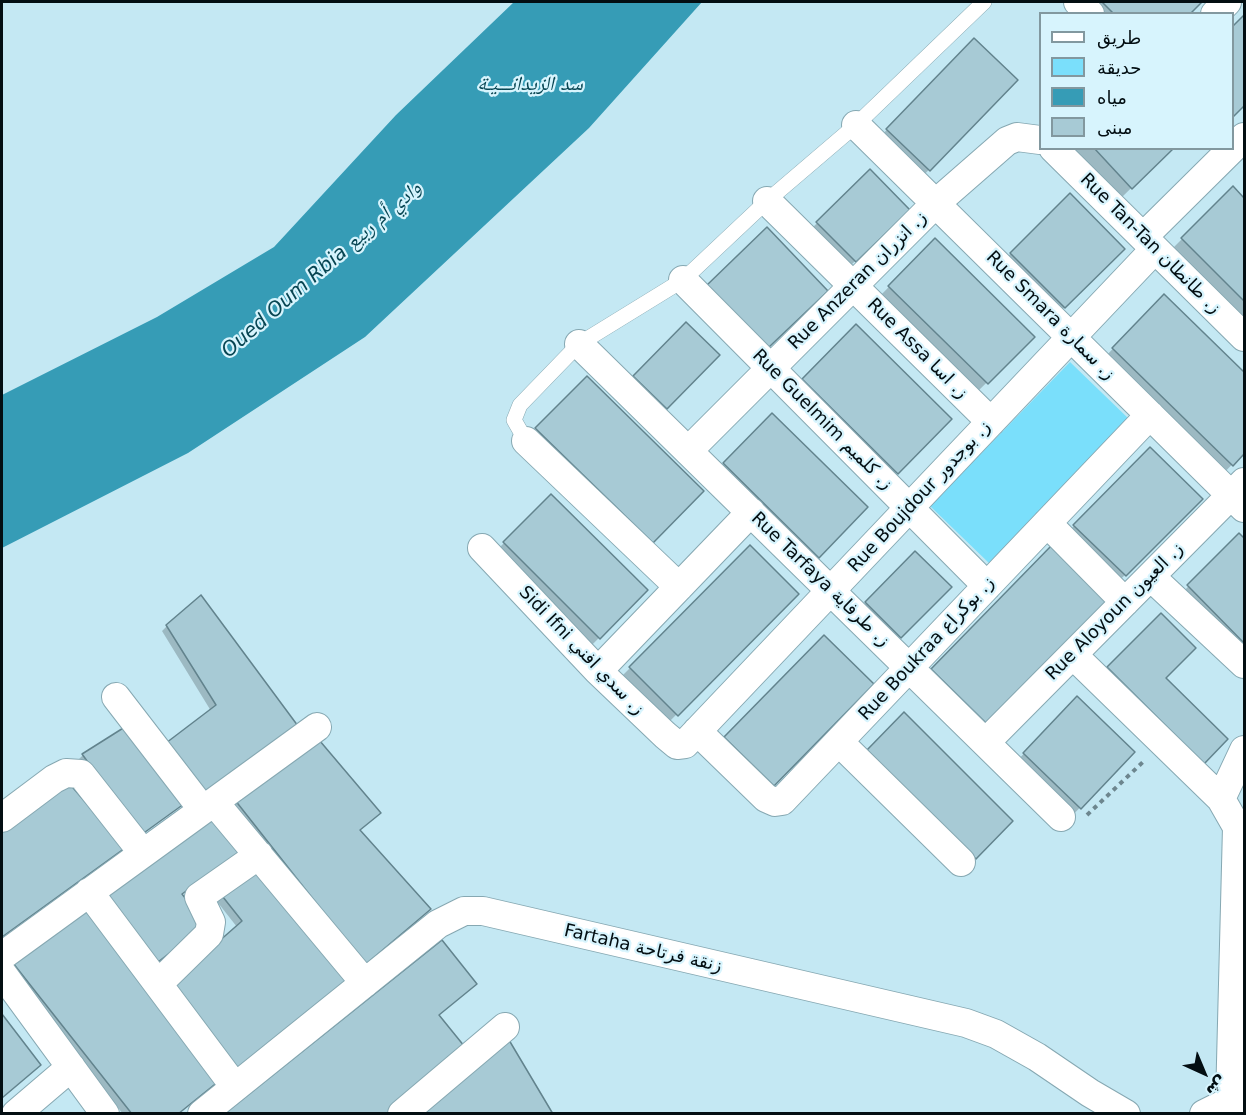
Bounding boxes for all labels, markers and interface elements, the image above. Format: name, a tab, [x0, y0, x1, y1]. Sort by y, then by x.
legend	[1039, 12, 1234, 150]
text: طريق	[1097, 27, 1141, 48]
text: حديقة	[1097, 57, 1141, 78]
water label: سد الزيدانـــيـة	[477, 73, 583, 97]
text: مياه	[1097, 87, 1127, 108]
text: مبنى	[1097, 117, 1133, 138]
street label: Rue Tan-Tan ز. طانطان	[1075, 169, 1225, 319]
water label: Oued Oum Rbia وادي أم ربيع	[217, 177, 427, 363]
street label: Rue Anzeran ز. انزران	[784, 207, 932, 355]
street label: Rue Smara ز. سمارة	[981, 247, 1119, 385]
street label: Rue Assa ز. اسا	[862, 294, 972, 404]
street label: Rue Guelmim ز. كلميم	[747, 345, 897, 495]
street label: Rue Boujdour ز. بوجدور	[844, 417, 996, 577]
street label: Rue Tarfaya ز. طرفاية	[746, 508, 894, 652]
street label: Rue Aloyoun ز. العيون	[1042, 539, 1188, 685]
street label: Rue Boukraa ز. بوكراع	[855, 573, 999, 725]
street label: Sidi Ifni ز. سدي افني	[514, 582, 648, 720]
street label: Fartaha زنقة فرتاحة	[562, 920, 724, 978]
north arrow	[1174, 1043, 1234, 1103]
text: ش	[1202, 1072, 1231, 1101]

